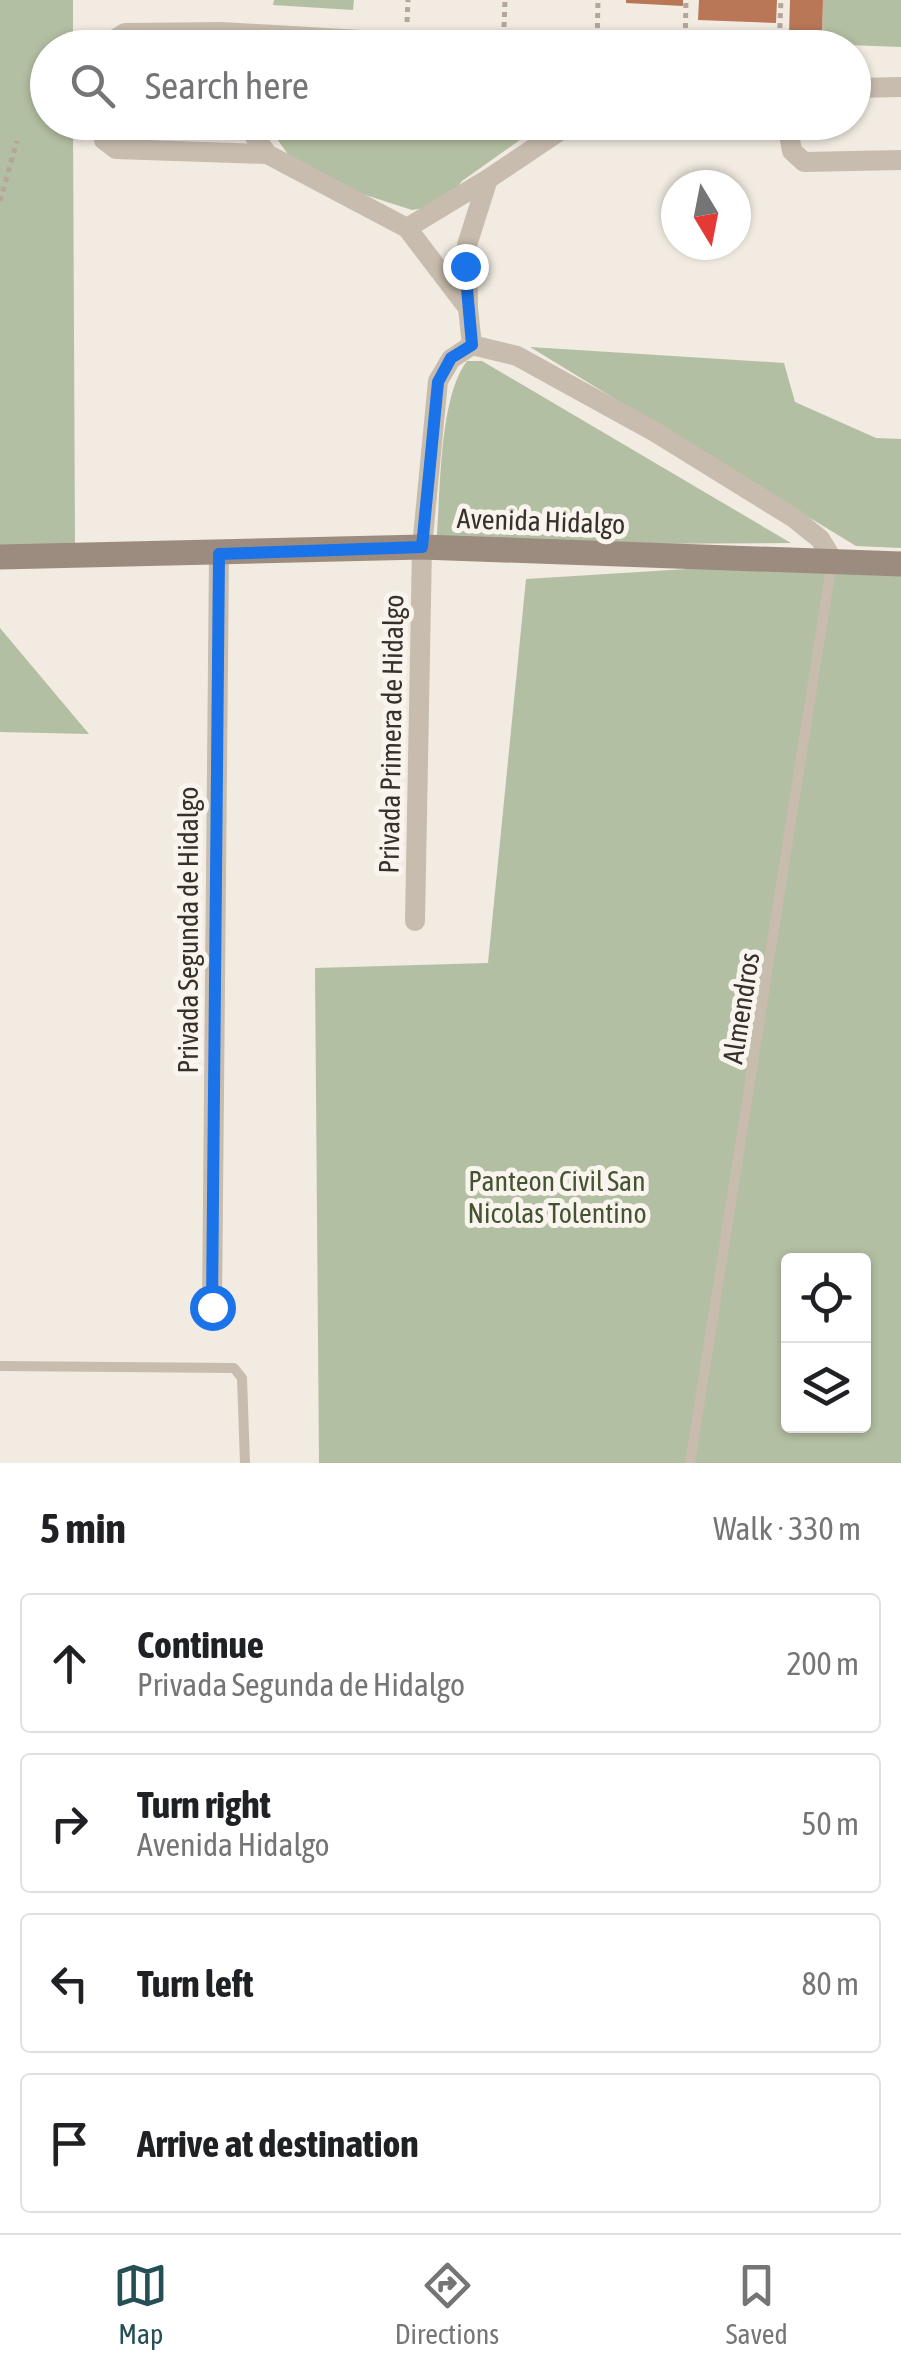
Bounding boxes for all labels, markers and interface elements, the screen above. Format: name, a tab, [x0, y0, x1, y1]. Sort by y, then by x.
search box	[30, 30, 871, 140]
icon: search	[65, 58, 120, 113]
text: Search here	[145, 64, 309, 107]
north arrow	[661, 170, 751, 260]
route end	[443, 244, 489, 290]
street label: Avenida Hidalgo	[456, 502, 626, 540]
street label: Privada Primera de Hidalgo	[373, 594, 409, 874]
street label: Privada Segunda de Hidalgo	[172, 786, 204, 1074]
street label: Almendros	[716, 950, 766, 1066]
park label: Panteon Civil San Nicolas Tolentino	[467, 1165, 647, 1229]
map controls	[781, 1253, 871, 1433]
button: locate	[781, 1253, 871, 1343]
route start	[190, 1285, 236, 1331]
button: layers	[781, 1343, 871, 1433]
text: 5 min	[40, 1504, 126, 1552]
text: Walk · 330 m	[713, 1510, 861, 1547]
text: Continue	[137, 1623, 264, 1666]
icon: ahead	[42, 1636, 97, 1691]
text: 200 m	[786, 1645, 859, 1682]
text: Privada Segunda de Hidalgo	[137, 1666, 465, 1703]
text: Turn right	[137, 1783, 271, 1826]
icon: right	[42, 1796, 97, 1851]
text: 50 m	[801, 1805, 859, 1842]
text: Avenida Hidalgo	[137, 1826, 330, 1863]
icon: left	[42, 1956, 97, 2011]
text: Turn left	[137, 1962, 253, 2005]
text: 80 m	[801, 1965, 859, 2002]
icon: arrive	[42, 2116, 97, 2171]
text: Arrive at destination	[137, 2122, 419, 2165]
tab: Map	[113, 2258, 168, 2350]
tab: Directions	[395, 2258, 499, 2350]
tab: Saved	[726, 2258, 788, 2350]

